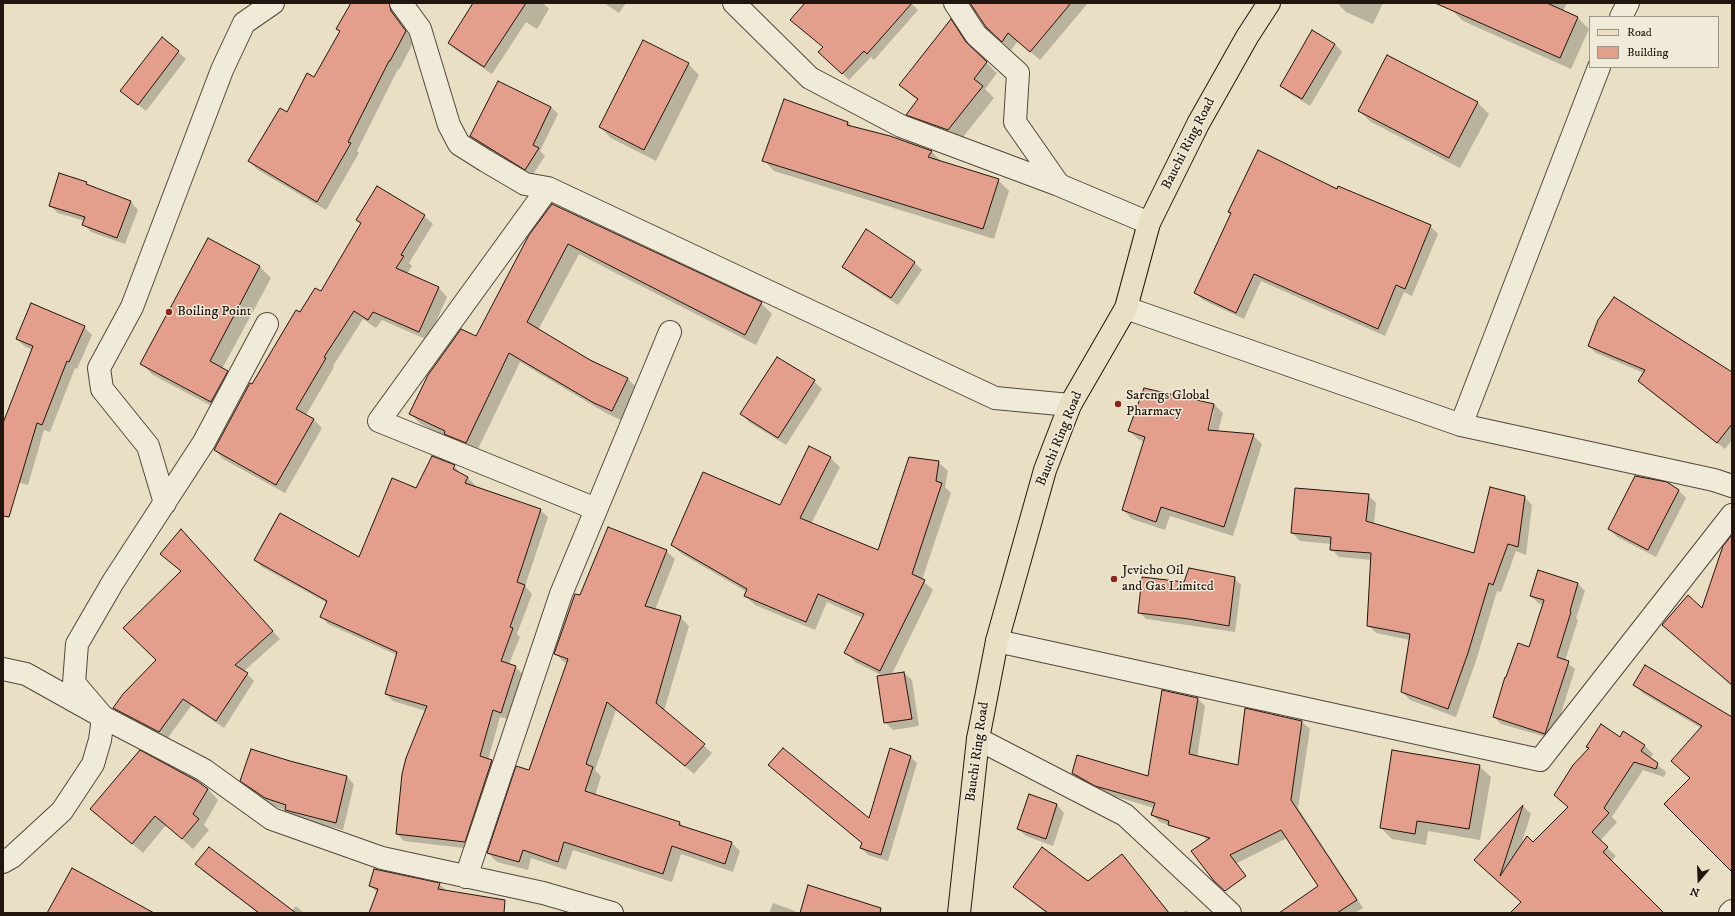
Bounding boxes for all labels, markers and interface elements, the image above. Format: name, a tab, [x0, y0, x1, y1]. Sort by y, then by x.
legend	[1589, 16, 1719, 68]
text: Road	[1627, 25, 1652, 40]
text: Building	[1627, 45, 1668, 60]
street label: Bauchi Ring Road	[1159, 95, 1219, 193]
place label: Boiling Point	[177, 304, 251, 320]
marker: Boiling Point	[164, 307, 174, 317]
place label: Sarengs Global Pharmacy	[1126, 388, 1210, 420]
street label: Bauchi Ring Road	[1033, 389, 1087, 489]
marker: Sarengs Global Pharmacy	[1113, 399, 1123, 409]
place label: Jevicho Oil and Gas Limited	[1122, 563, 1214, 596]
marker: Jevicho Oil and Gas Limited	[1109, 574, 1119, 584]
street label: Bauchi Ring Road	[963, 701, 993, 803]
north arrow	[1679, 860, 1719, 900]
text: N	[1689, 883, 1702, 899]

